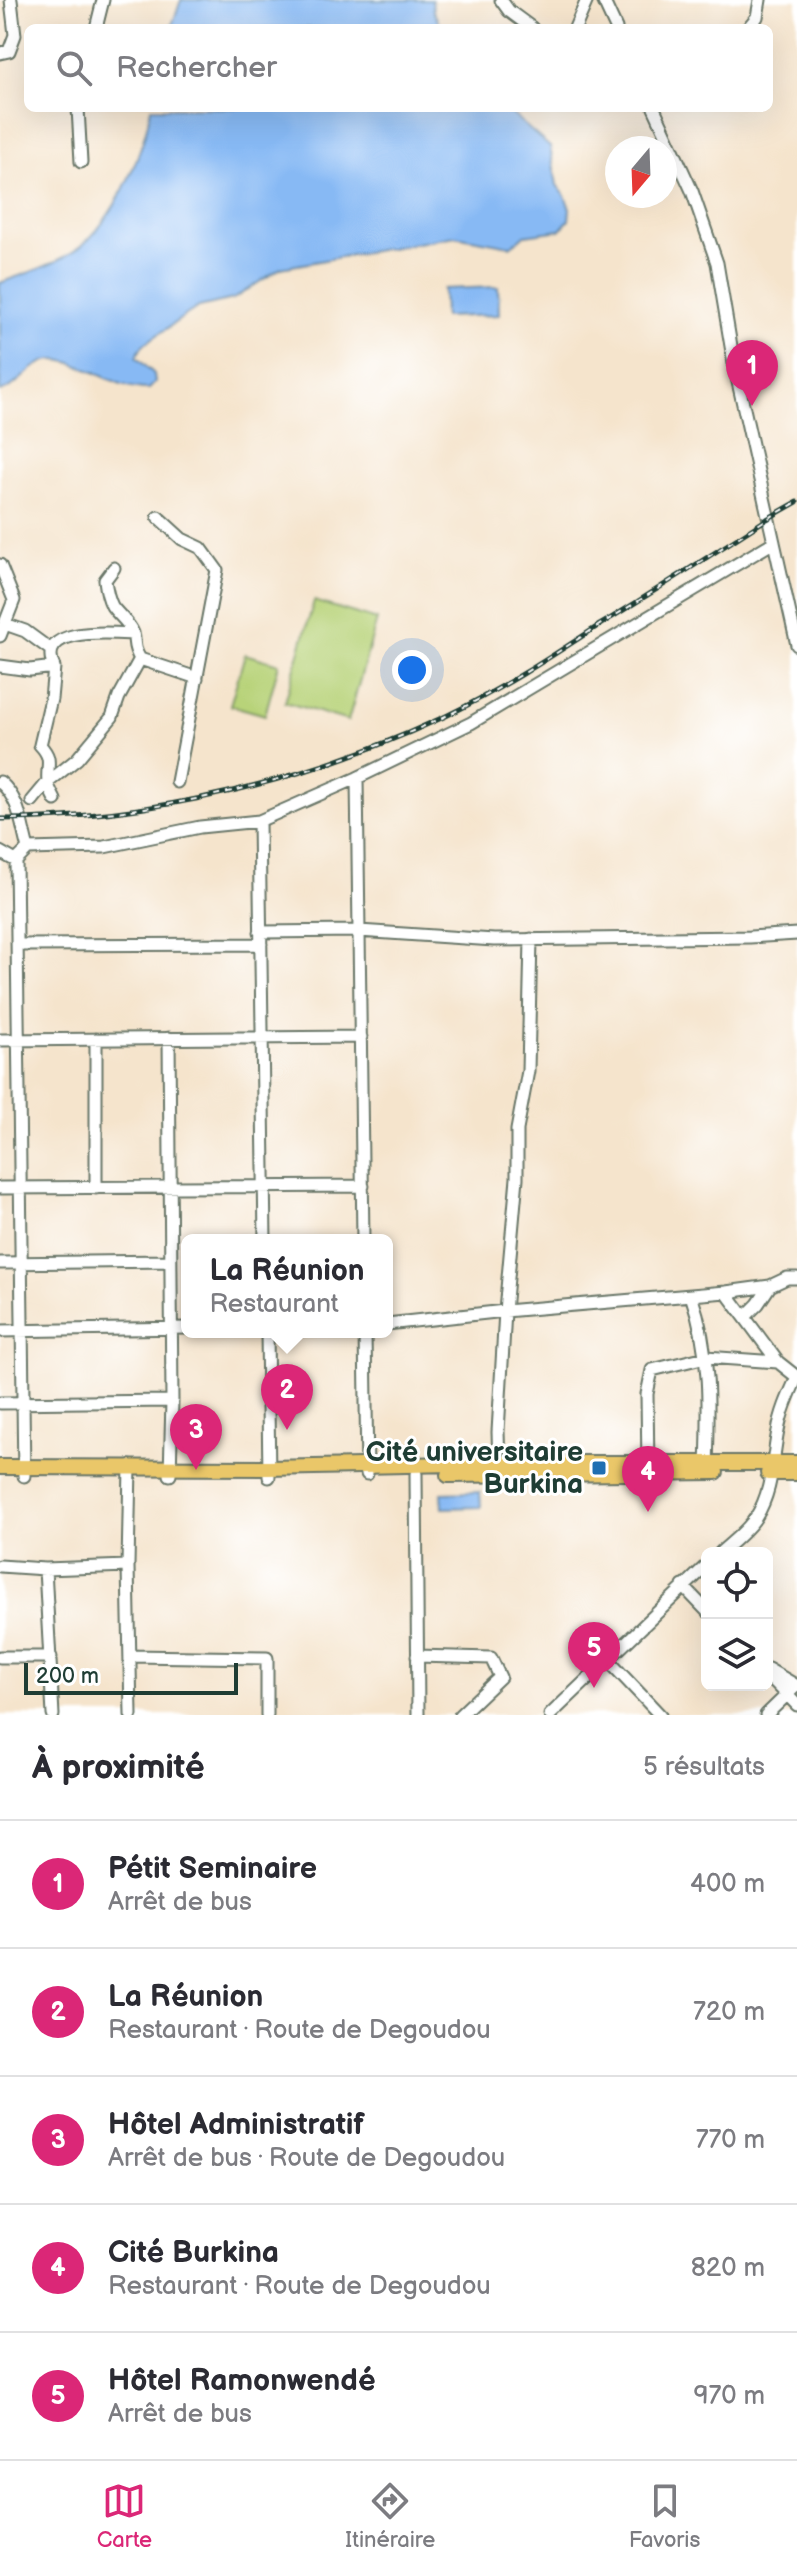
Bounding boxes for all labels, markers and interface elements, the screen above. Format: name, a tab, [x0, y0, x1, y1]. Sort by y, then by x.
search box	[24, 24, 773, 112]
icon: search	[52, 46, 96, 90]
text: Rechercher	[116, 50, 277, 86]
north arrow	[605, 136, 677, 208]
pin: 1	[726, 340, 778, 406]
your location	[392, 650, 432, 690]
popup	[181, 1234, 393, 1338]
text: La Réunion	[209, 1253, 365, 1289]
text: Restaurant	[209, 1289, 339, 1320]
pin: 2	[261, 1364, 313, 1430]
pin: 3	[170, 1404, 222, 1470]
place label: Cité universitaire Burkina	[366, 1436, 583, 1501]
pin: 4	[622, 1446, 674, 1512]
marker: Cité universitaire Burkina	[590, 1459, 608, 1477]
map controls	[701, 1547, 773, 1691]
button: locate	[701, 1547, 773, 1619]
button: layers	[701, 1619, 773, 1691]
pin: 5	[568, 1622, 620, 1688]
scale bar	[24, 1659, 238, 1695]
text: 200 m	[36, 1663, 99, 1690]
text: À proximité	[32, 1747, 205, 1788]
text: 5 résultats	[643, 1752, 765, 1783]
text: Pétit Seminaire	[108, 1851, 317, 1887]
text: 1	[53, 1869, 63, 1900]
text: 400 m	[690, 1869, 765, 1900]
text: Arrêt de bus	[108, 1887, 252, 1918]
text: La Réunion	[108, 1979, 263, 2015]
text: 2	[50, 1997, 66, 2028]
text: 720 m	[693, 1997, 765, 2028]
text: Restaurant · Route de Degoudou	[108, 2015, 491, 2046]
text: Hôtel Administratif	[108, 2107, 364, 2143]
text: 3	[50, 2125, 66, 2156]
text: 770 m	[696, 2125, 765, 2156]
text: Arrêt de bus · Route de Degoudou	[108, 2143, 505, 2174]
text: Cité Burkina	[108, 2235, 279, 2271]
text: 4	[50, 2253, 66, 2284]
text: 820 m	[691, 2253, 765, 2284]
text: Restaurant · Route de Degoudou	[108, 2271, 491, 2302]
text: Hôtel Ramonwendé	[108, 2363, 376, 2399]
text: 5	[50, 2381, 66, 2412]
text: 970 m	[693, 2381, 765, 2412]
text: Arrêt de bus	[108, 2399, 252, 2430]
tab: Carte	[97, 2479, 152, 2554]
tab: Itinéraire	[345, 2479, 435, 2554]
tab: Favoris	[629, 2479, 700, 2554]

